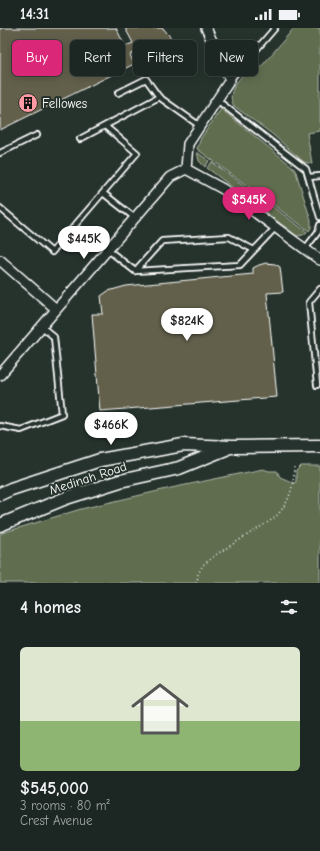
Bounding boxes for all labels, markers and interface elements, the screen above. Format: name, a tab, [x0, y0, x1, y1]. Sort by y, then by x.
text: 14:31	[20, 5, 49, 23]
chip: Buy	[12, 40, 62, 76]
chip: Rent	[70, 40, 125, 76]
chip: Filters	[133, 40, 197, 76]
chip: New	[205, 40, 258, 76]
building icon: Fellowes	[17, 92, 39, 114]
place label: Fellowes	[42, 96, 87, 111]
pin: $545K	[221, 187, 277, 221]
text: $545K	[231, 192, 267, 207]
pin: $445K	[56, 226, 112, 260]
text: $445K	[67, 231, 101, 246]
pin: $824K	[159, 308, 215, 342]
text: $824K	[170, 313, 204, 328]
pin: $466K	[83, 412, 139, 446]
text: $466K	[94, 417, 128, 432]
street label: Medinah Road	[47, 458, 129, 498]
icon: filters	[278, 596, 300, 618]
text: 4 homes	[20, 598, 81, 617]
icon: home	[124, 673, 196, 745]
text: $545,000	[20, 779, 89, 798]
text: 3 rooms · 80 m²	[20, 798, 110, 813]
text: Crest Avenue	[20, 813, 92, 828]

